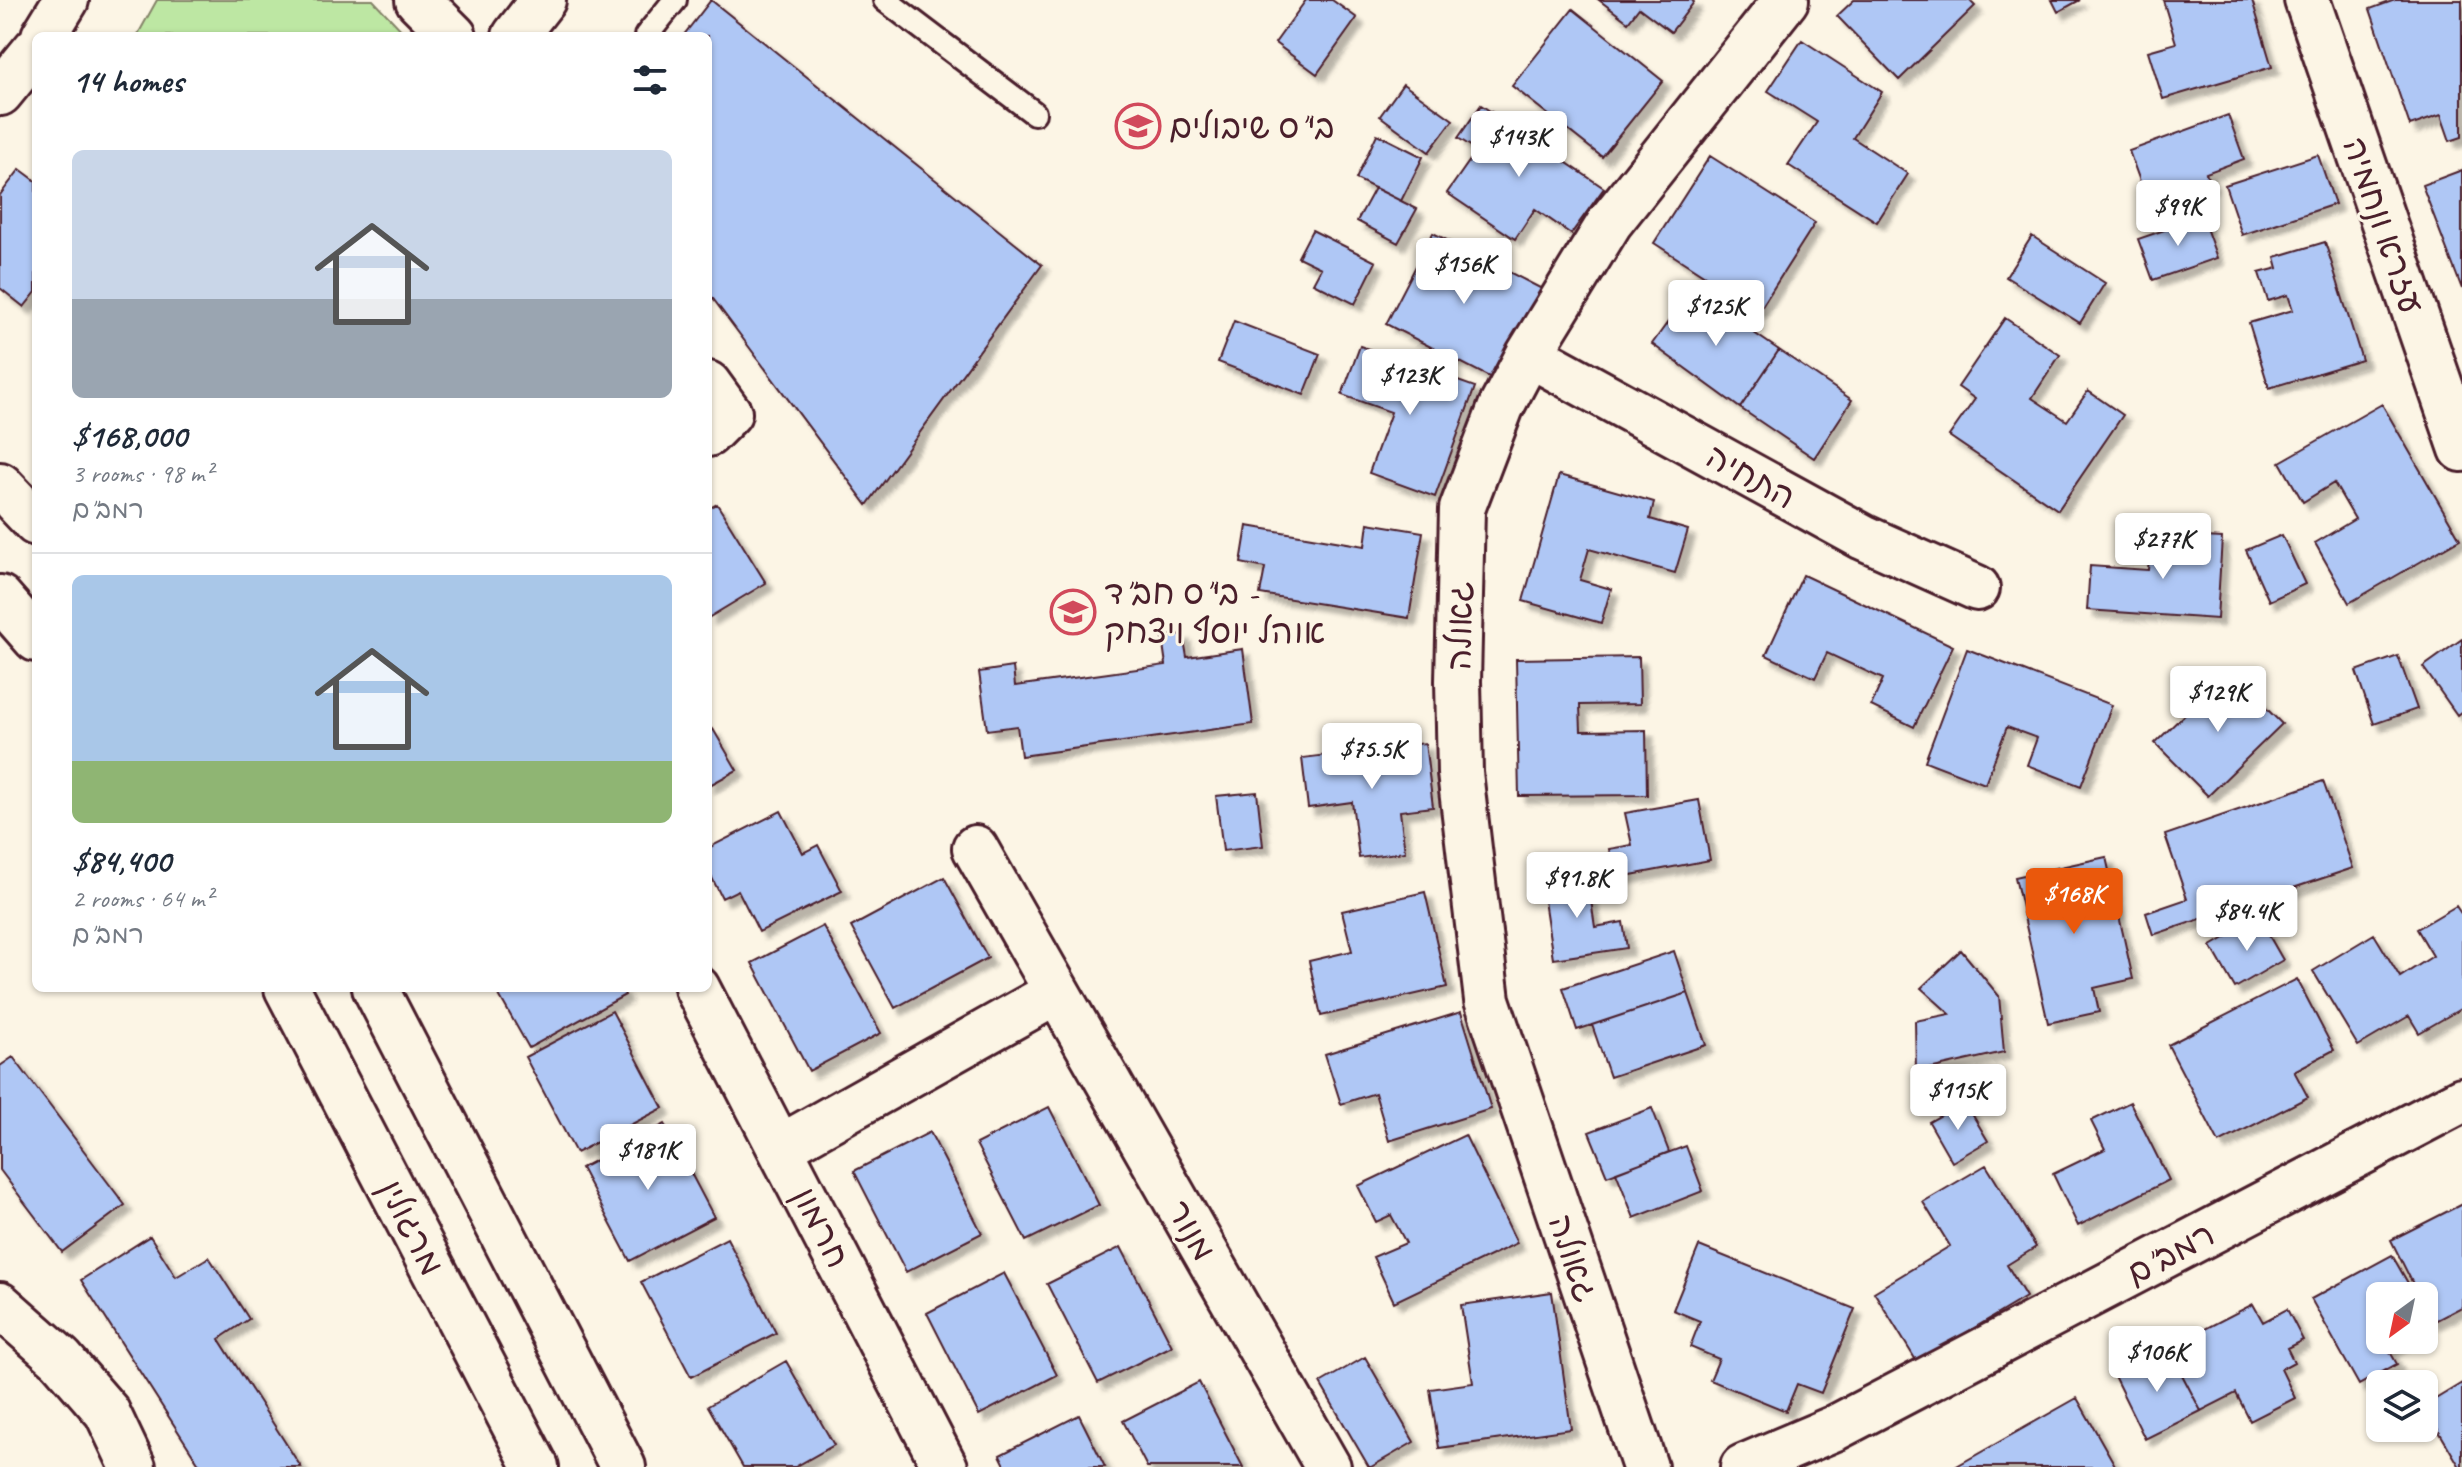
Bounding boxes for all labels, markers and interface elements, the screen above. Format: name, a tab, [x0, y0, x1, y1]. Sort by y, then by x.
icon: filters	[628, 58, 672, 102]
text: 14 homes	[72, 59, 183, 102]
school or university icon: בי"ס שיבולים	[1114, 102, 1162, 150]
place label: בי"ס שיבולים	[1169, 105, 1334, 148]
pin: $143K	[1463, 111, 1575, 179]
text: $143K	[1489, 120, 1549, 153]
street label: עזרא ונחמיה	[2333, 132, 2434, 319]
pin: $99K	[2131, 180, 2225, 248]
text: $99K	[2154, 189, 2202, 222]
icon: home	[300, 202, 444, 346]
pin: $156K	[1408, 238, 1520, 306]
text: $156K	[1434, 247, 1494, 280]
pin: $125K	[1660, 280, 1772, 348]
text: $125K	[1686, 289, 1746, 322]
pin: $123K	[1354, 349, 1466, 417]
text: $123K	[1380, 358, 1440, 391]
text: $168,000	[72, 414, 187, 457]
street label: התחיה	[1698, 434, 1803, 518]
text: 3 rooms · 98 m²	[72, 457, 213, 490]
text: רמב"ם	[72, 493, 144, 526]
pin: $277K	[2107, 513, 2219, 581]
text: $277K	[2133, 522, 2193, 555]
place label: בי"ס חב"ד - אוהל יוסף ויצחק	[1104, 571, 1325, 653]
street label: גאולה	[1437, 581, 1482, 671]
school or university icon: בי"ס חב"ד - אוהל יוסף ויצחק	[1049, 588, 1097, 636]
icon: home	[300, 627, 444, 771]
pin: $129K	[2162, 666, 2274, 734]
text: $129K	[2188, 675, 2248, 708]
pin: $75.5K	[1307, 723, 1437, 791]
text: $75.5K	[1340, 732, 1404, 765]
text: $84,400	[72, 839, 171, 882]
pin: $91.8K	[1512, 852, 1642, 920]
text: $91.8K	[1545, 861, 1609, 894]
pin: $168K	[2018, 868, 2130, 936]
text: $168K	[2044, 877, 2104, 910]
text: 2 rooms · 64 m²	[72, 882, 213, 915]
pin: $84.4K	[2182, 885, 2312, 953]
text: $84.4K	[2214, 894, 2280, 927]
text: רמב"ם	[72, 918, 144, 951]
pin: $115K	[1902, 1064, 2014, 1132]
text: $115K	[1928, 1073, 1988, 1106]
pin: $181K	[592, 1124, 704, 1192]
text: $181K	[618, 1133, 678, 1166]
street label: מרגולין	[369, 1172, 454, 1282]
street label: חרמון	[783, 1180, 860, 1275]
street label: מנור	[1157, 1192, 1226, 1268]
street label: גאולה	[1539, 1209, 1608, 1308]
street label: רמב"ם	[2119, 1212, 2222, 1295]
north arrow	[2366, 1282, 2438, 1354]
map controls	[2366, 1282, 2438, 1442]
pin: $106K	[2101, 1326, 2213, 1394]
text: $106K	[2127, 1335, 2187, 1368]
button: layers	[2366, 1370, 2438, 1442]

